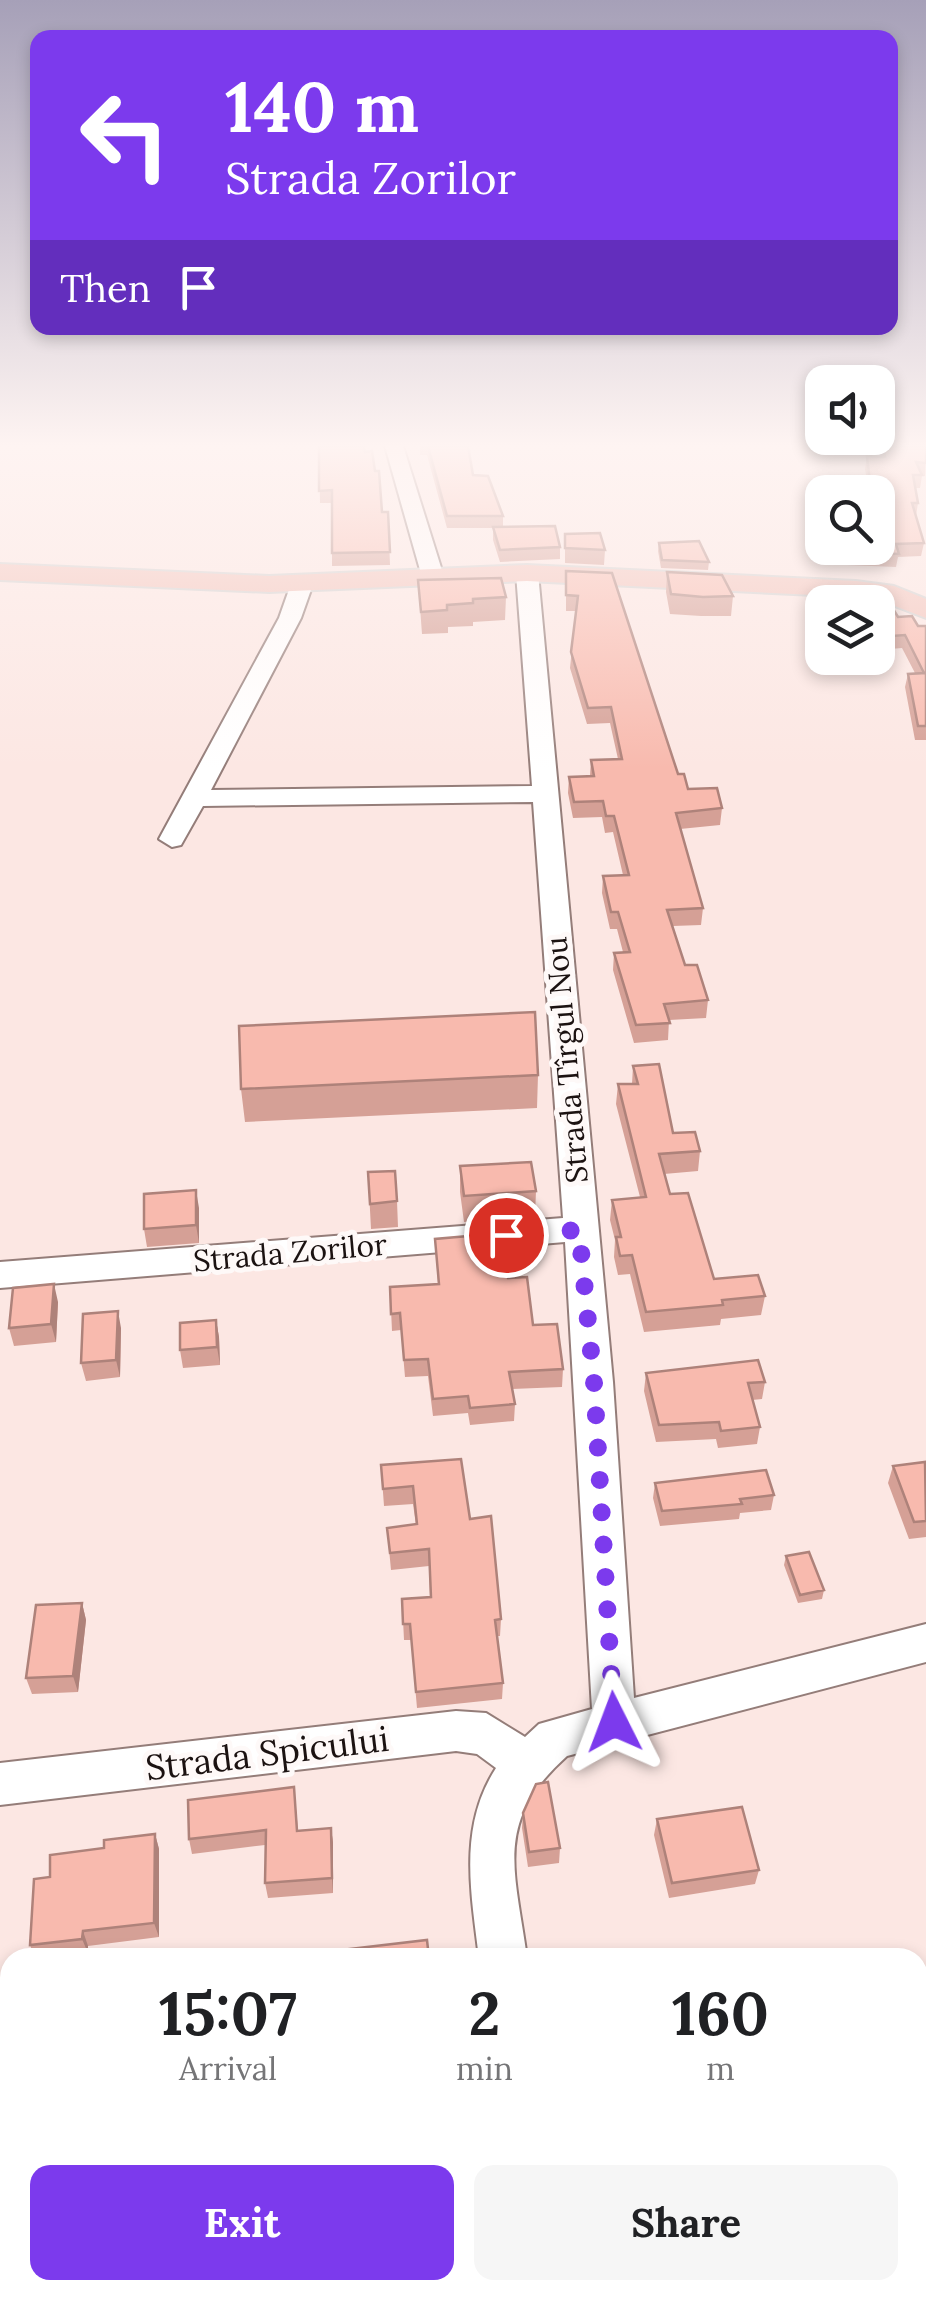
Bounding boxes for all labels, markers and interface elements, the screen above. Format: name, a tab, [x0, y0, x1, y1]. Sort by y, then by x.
text: 140 m	[225, 62, 419, 151]
icon: left	[60, 70, 190, 200]
text: Strada Zorilor	[225, 149, 516, 206]
icon: arrive	[171, 260, 226, 315]
text: Then	[60, 264, 151, 312]
map controls	[805, 365, 895, 675]
button: sound	[805, 365, 895, 455]
button: search	[805, 475, 895, 565]
button: layers	[805, 585, 895, 675]
street label: Strada Tîrgul Nou	[536, 935, 597, 1185]
pin	[464, 1193, 549, 1278]
icon: arrive	[479, 1208, 534, 1263]
street label: Strada Zorilor	[192, 1225, 388, 1279]
position arrow	[562, 1670, 666, 1774]
street label: Strada Spicului	[143, 1716, 391, 1790]
text: 15:07	[159, 1975, 297, 2051]
text: 2	[469, 1975, 501, 2051]
text: 160	[672, 1975, 769, 2051]
text: Arrival	[179, 2048, 277, 2089]
text: min	[456, 2048, 513, 2089]
text: m	[706, 2048, 735, 2089]
button: Exit	[30, 2165, 454, 2280]
button: Share	[474, 2165, 898, 2280]

